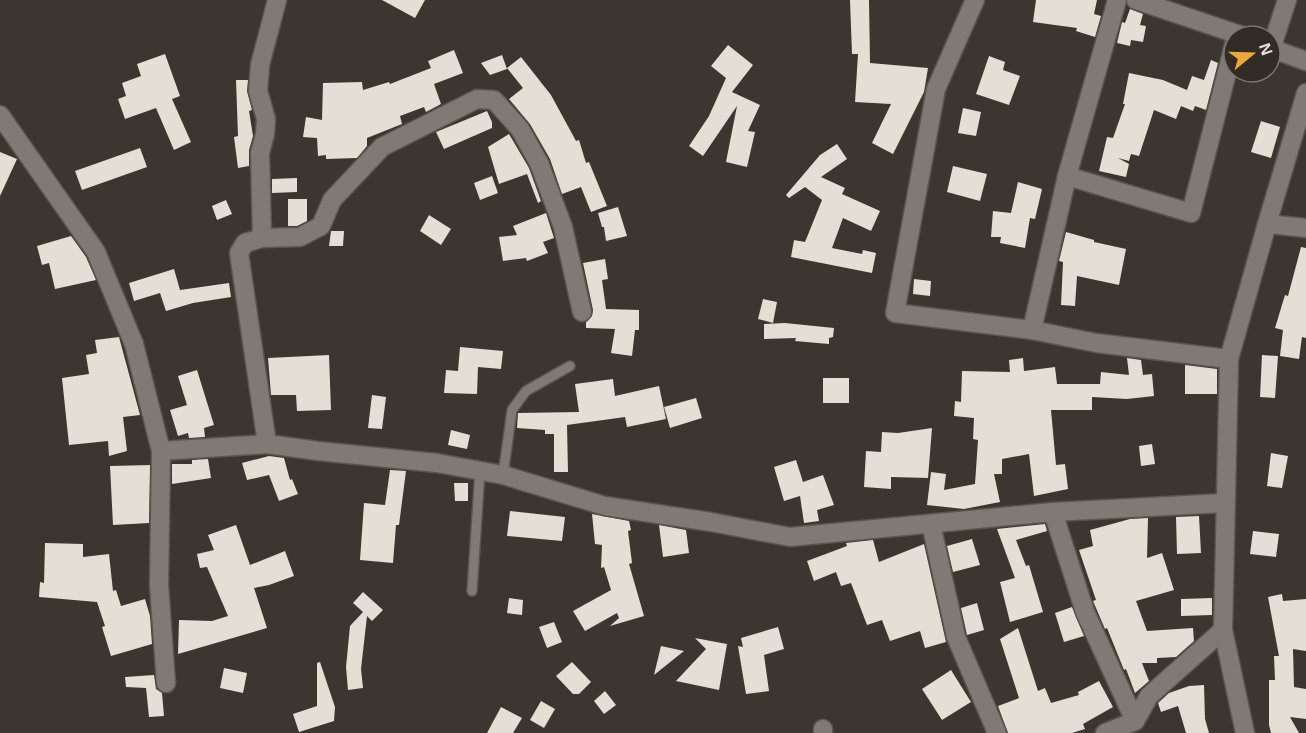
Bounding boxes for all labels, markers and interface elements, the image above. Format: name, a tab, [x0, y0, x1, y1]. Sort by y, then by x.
north arrow	[1222, 24, 1282, 84]
text: N	[1256, 41, 1276, 58]

